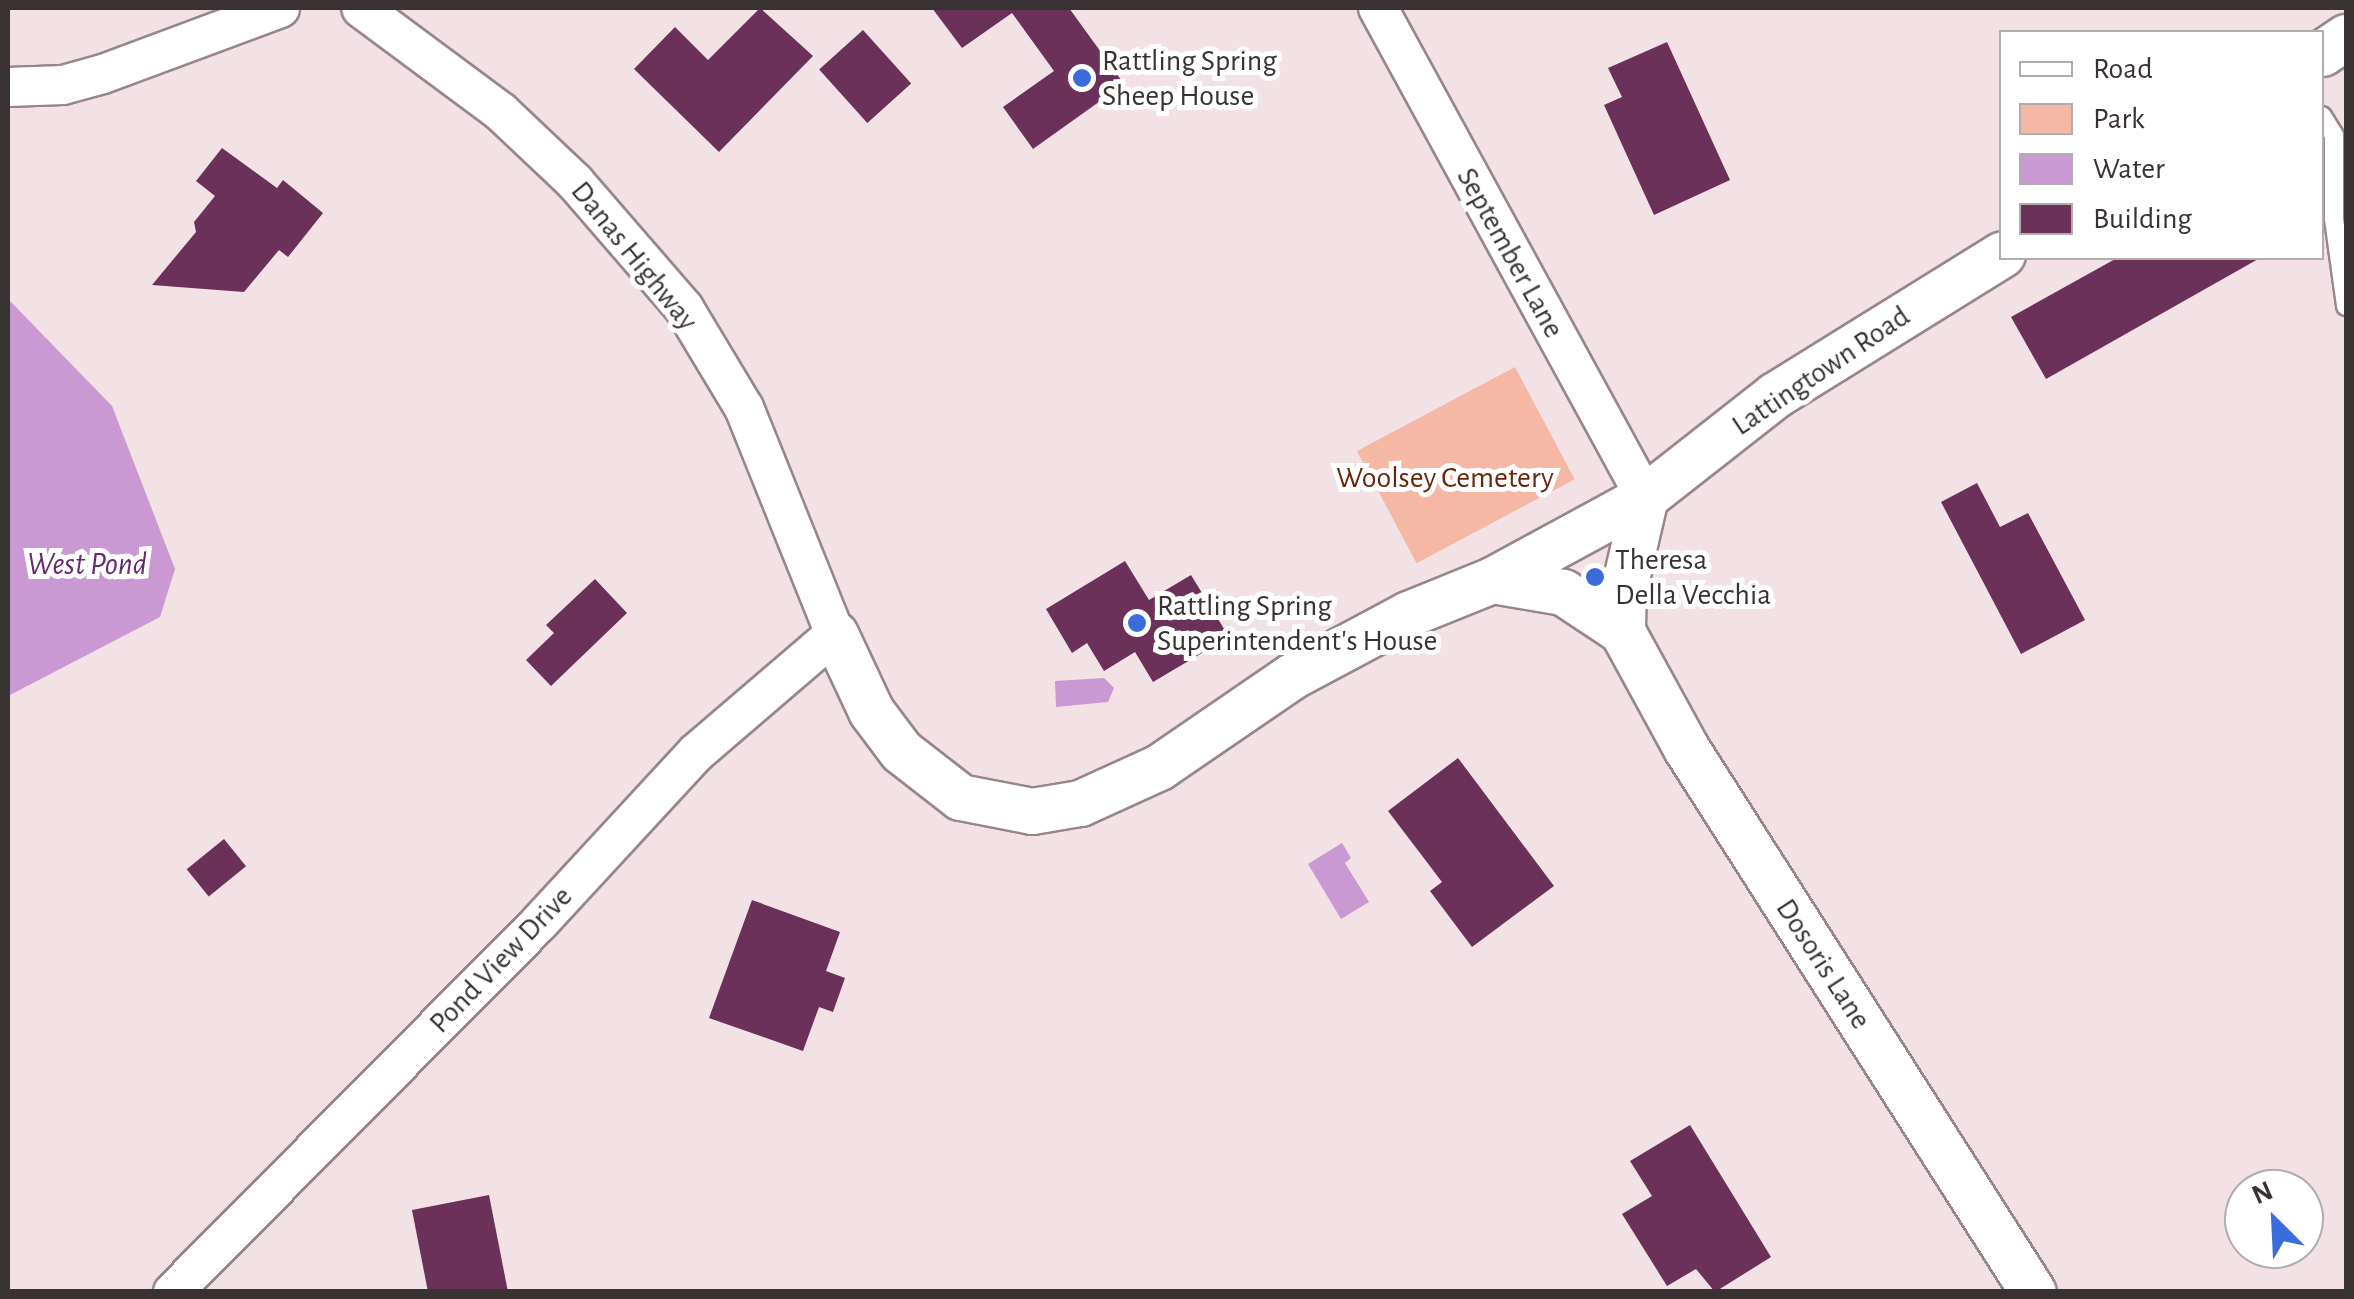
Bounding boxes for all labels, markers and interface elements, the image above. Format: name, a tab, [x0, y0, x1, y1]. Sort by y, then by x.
legend	[1999, 30, 2324, 260]
place label: Rattling Spring Sheep House	[1102, 43, 1277, 114]
text: Road	[2093, 54, 2153, 84]
marker: Rattling Spring Sheep House	[1071, 67, 1093, 89]
text: Park	[2093, 104, 2145, 134]
text: Water	[2093, 154, 2165, 184]
street label: September Lane	[1448, 162, 1572, 344]
street label: Danas Highway	[563, 174, 705, 338]
text: Building	[2093, 204, 2192, 234]
street label: Lattingtown Road	[1725, 298, 1917, 444]
park label: Woolsey Cemetery	[1336, 460, 1554, 496]
place label: Theresa Della Vecchia	[1615, 542, 1771, 612]
water label: West Pond	[27, 545, 147, 583]
marker: Theresa Della Vecchia	[1584, 566, 1606, 588]
place label: Rattling Spring Superintendent's House	[1157, 588, 1437, 658]
marker: Rattling Spring Superintendent's House	[1126, 612, 1148, 634]
street label: Pond View Drive	[422, 879, 580, 1041]
street label: Dosoris Lane	[1768, 892, 1878, 1036]
north arrow	[2224, 1169, 2324, 1269]
text: N	[2248, 1177, 2277, 1210]

